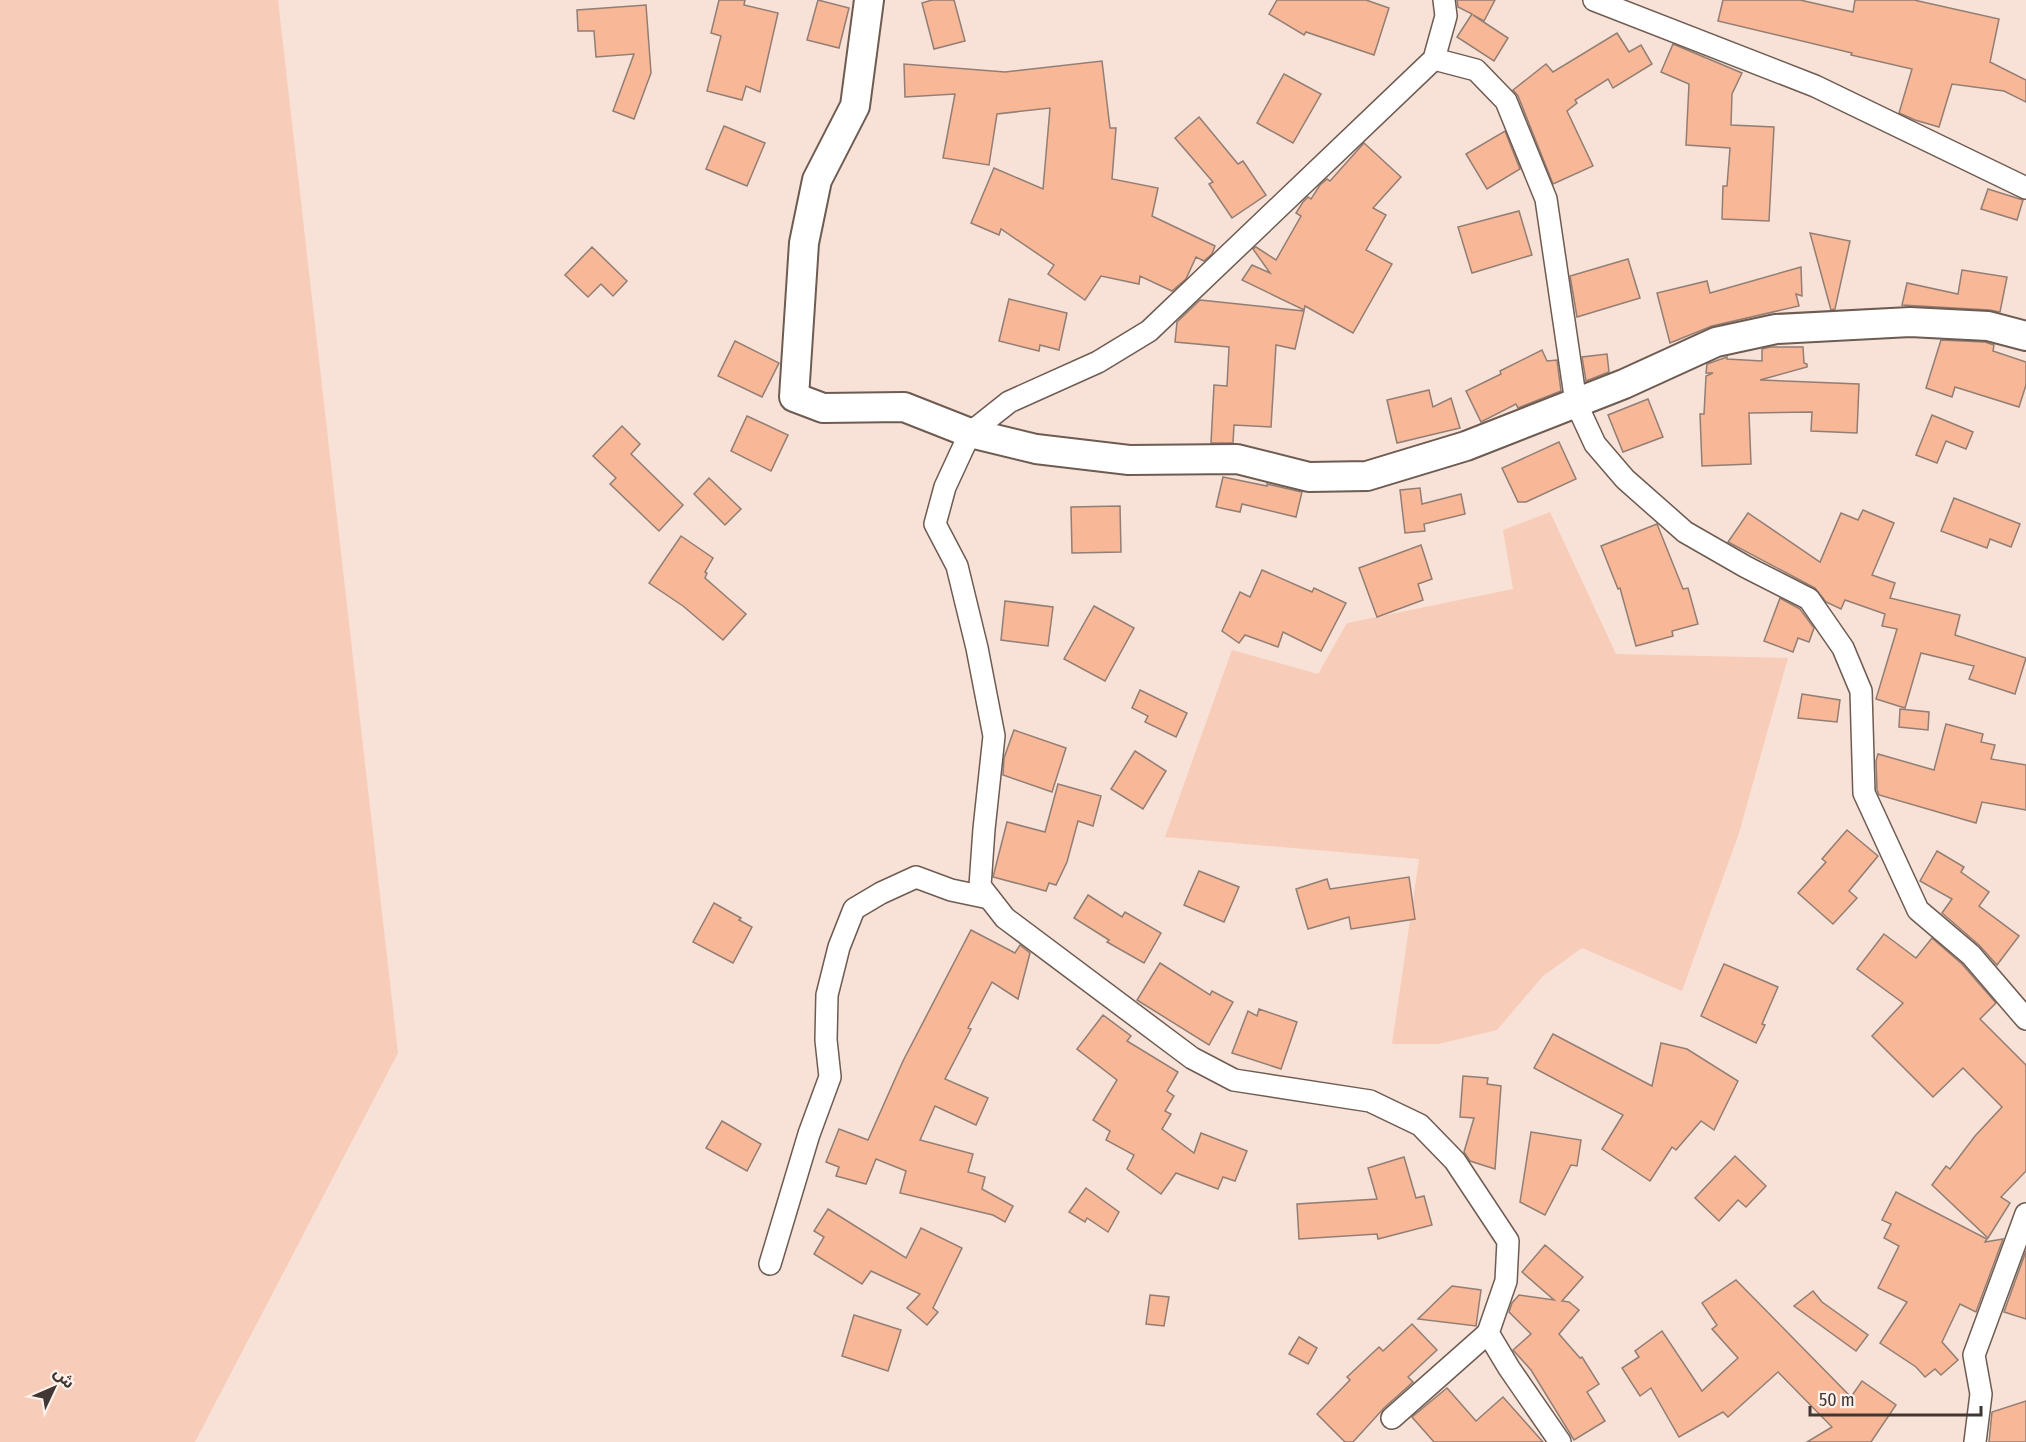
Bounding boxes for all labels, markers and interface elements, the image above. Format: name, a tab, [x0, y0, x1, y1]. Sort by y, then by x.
north arrow	[24, 1358, 84, 1418]
text: ش	[50, 1363, 79, 1392]
scale bar	[1810, 1379, 1981, 1417]
text: 50 m	[1819, 1389, 1855, 1411]

